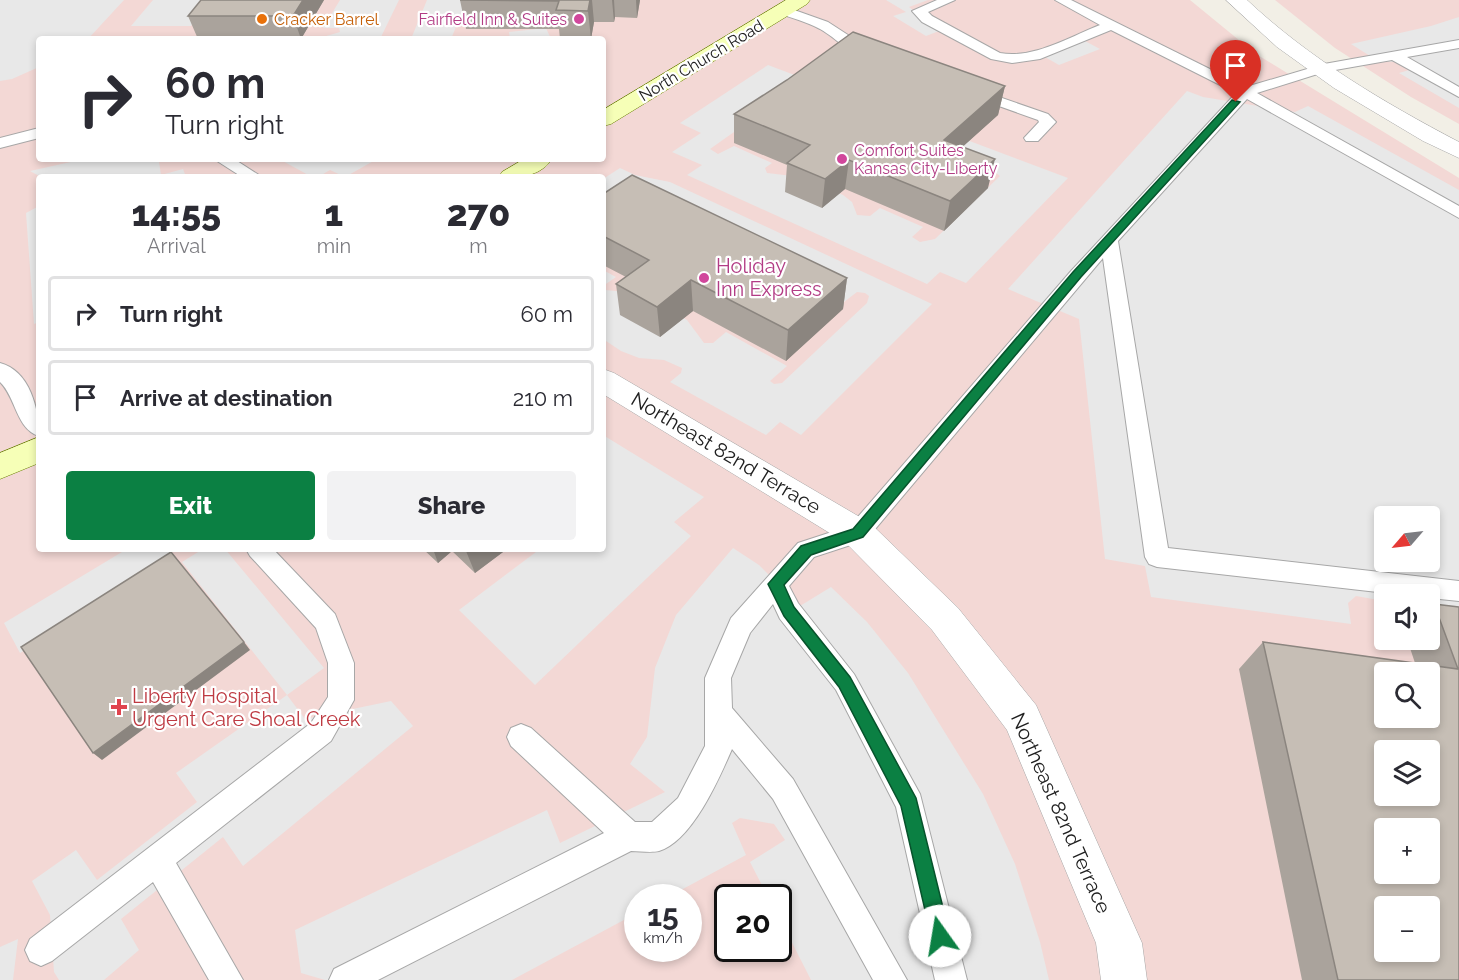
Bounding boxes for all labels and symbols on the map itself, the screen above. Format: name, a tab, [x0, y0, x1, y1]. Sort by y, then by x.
place label: Cracker Barrel	[274, 10, 380, 29]
place label: Fairfield Inn & Suites	[418, 10, 567, 29]
marker: Cracker Barrel	[255, 12, 269, 26]
marker: Fairfield Inn & Suites	[572, 12, 586, 26]
street label: North Church Road	[636, 16, 767, 105]
pin	[1210, 40, 1261, 102]
place label: Comfort Suites Kansas City-Liberty	[854, 141, 998, 178]
marker: Comfort Suites Kansas City-Liberty	[835, 152, 849, 166]
place label: Holiday Inn Express	[716, 254, 822, 301]
marker: Holiday Inn Express	[697, 271, 711, 285]
street label: Northeast 82nd Terrace	[627, 387, 825, 519]
north arrow	[1374, 506, 1440, 572]
place label: Liberty Hospital Urgent Care Shoal Creek	[132, 684, 361, 731]
marker: Liberty Hospital Urgent Care Shoal Creek	[110, 698, 128, 716]
street label: Northeast 82nd Terrace	[1006, 709, 1116, 917]
speed limit sign: 20	[714, 884, 792, 962]
position arrow	[908, 904, 972, 968]

